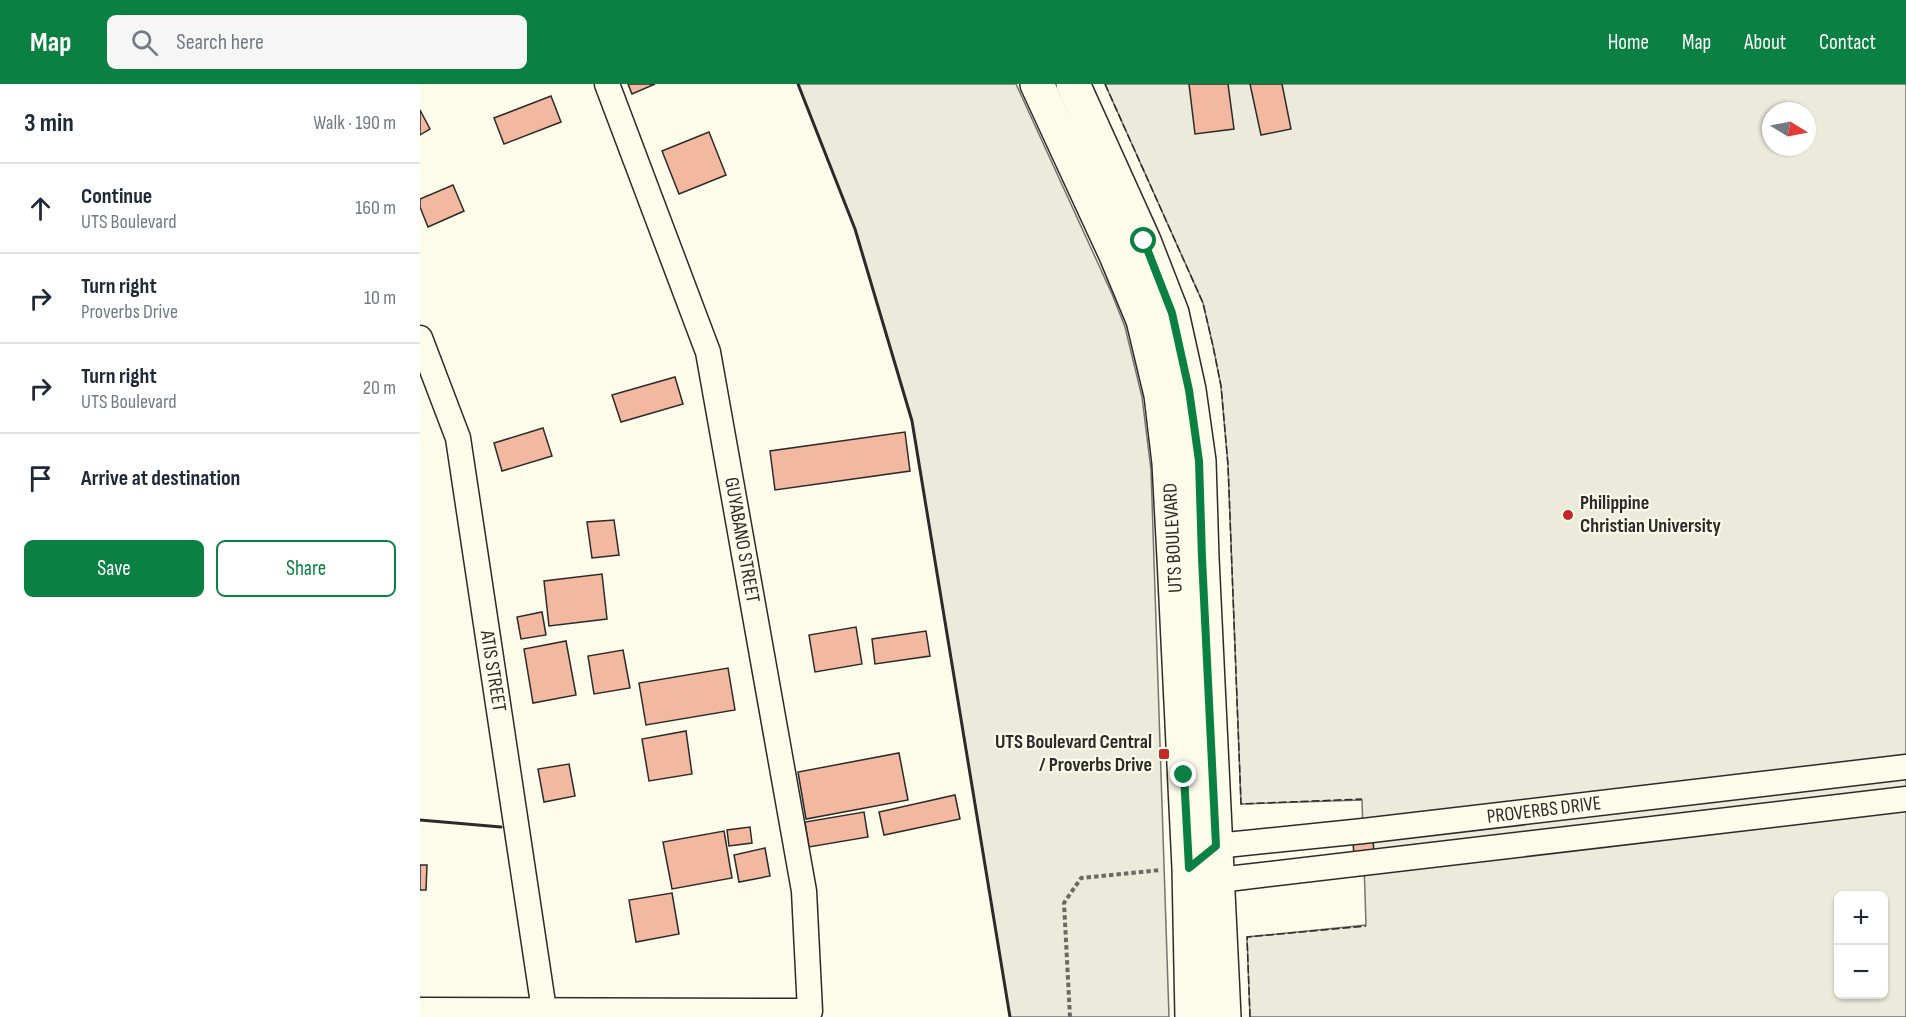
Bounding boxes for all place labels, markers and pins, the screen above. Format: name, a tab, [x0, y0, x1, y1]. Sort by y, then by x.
place label: Philippine Christian University	[1580, 491, 1722, 538]
marker: Philippine Christian University	[1561, 508, 1575, 522]
place label: UTS Boulevard Central / Proverbs Drive	[995, 730, 1152, 777]
marker: UTS Boulevard Central / Proverbs Drive	[1157, 747, 1171, 761]

